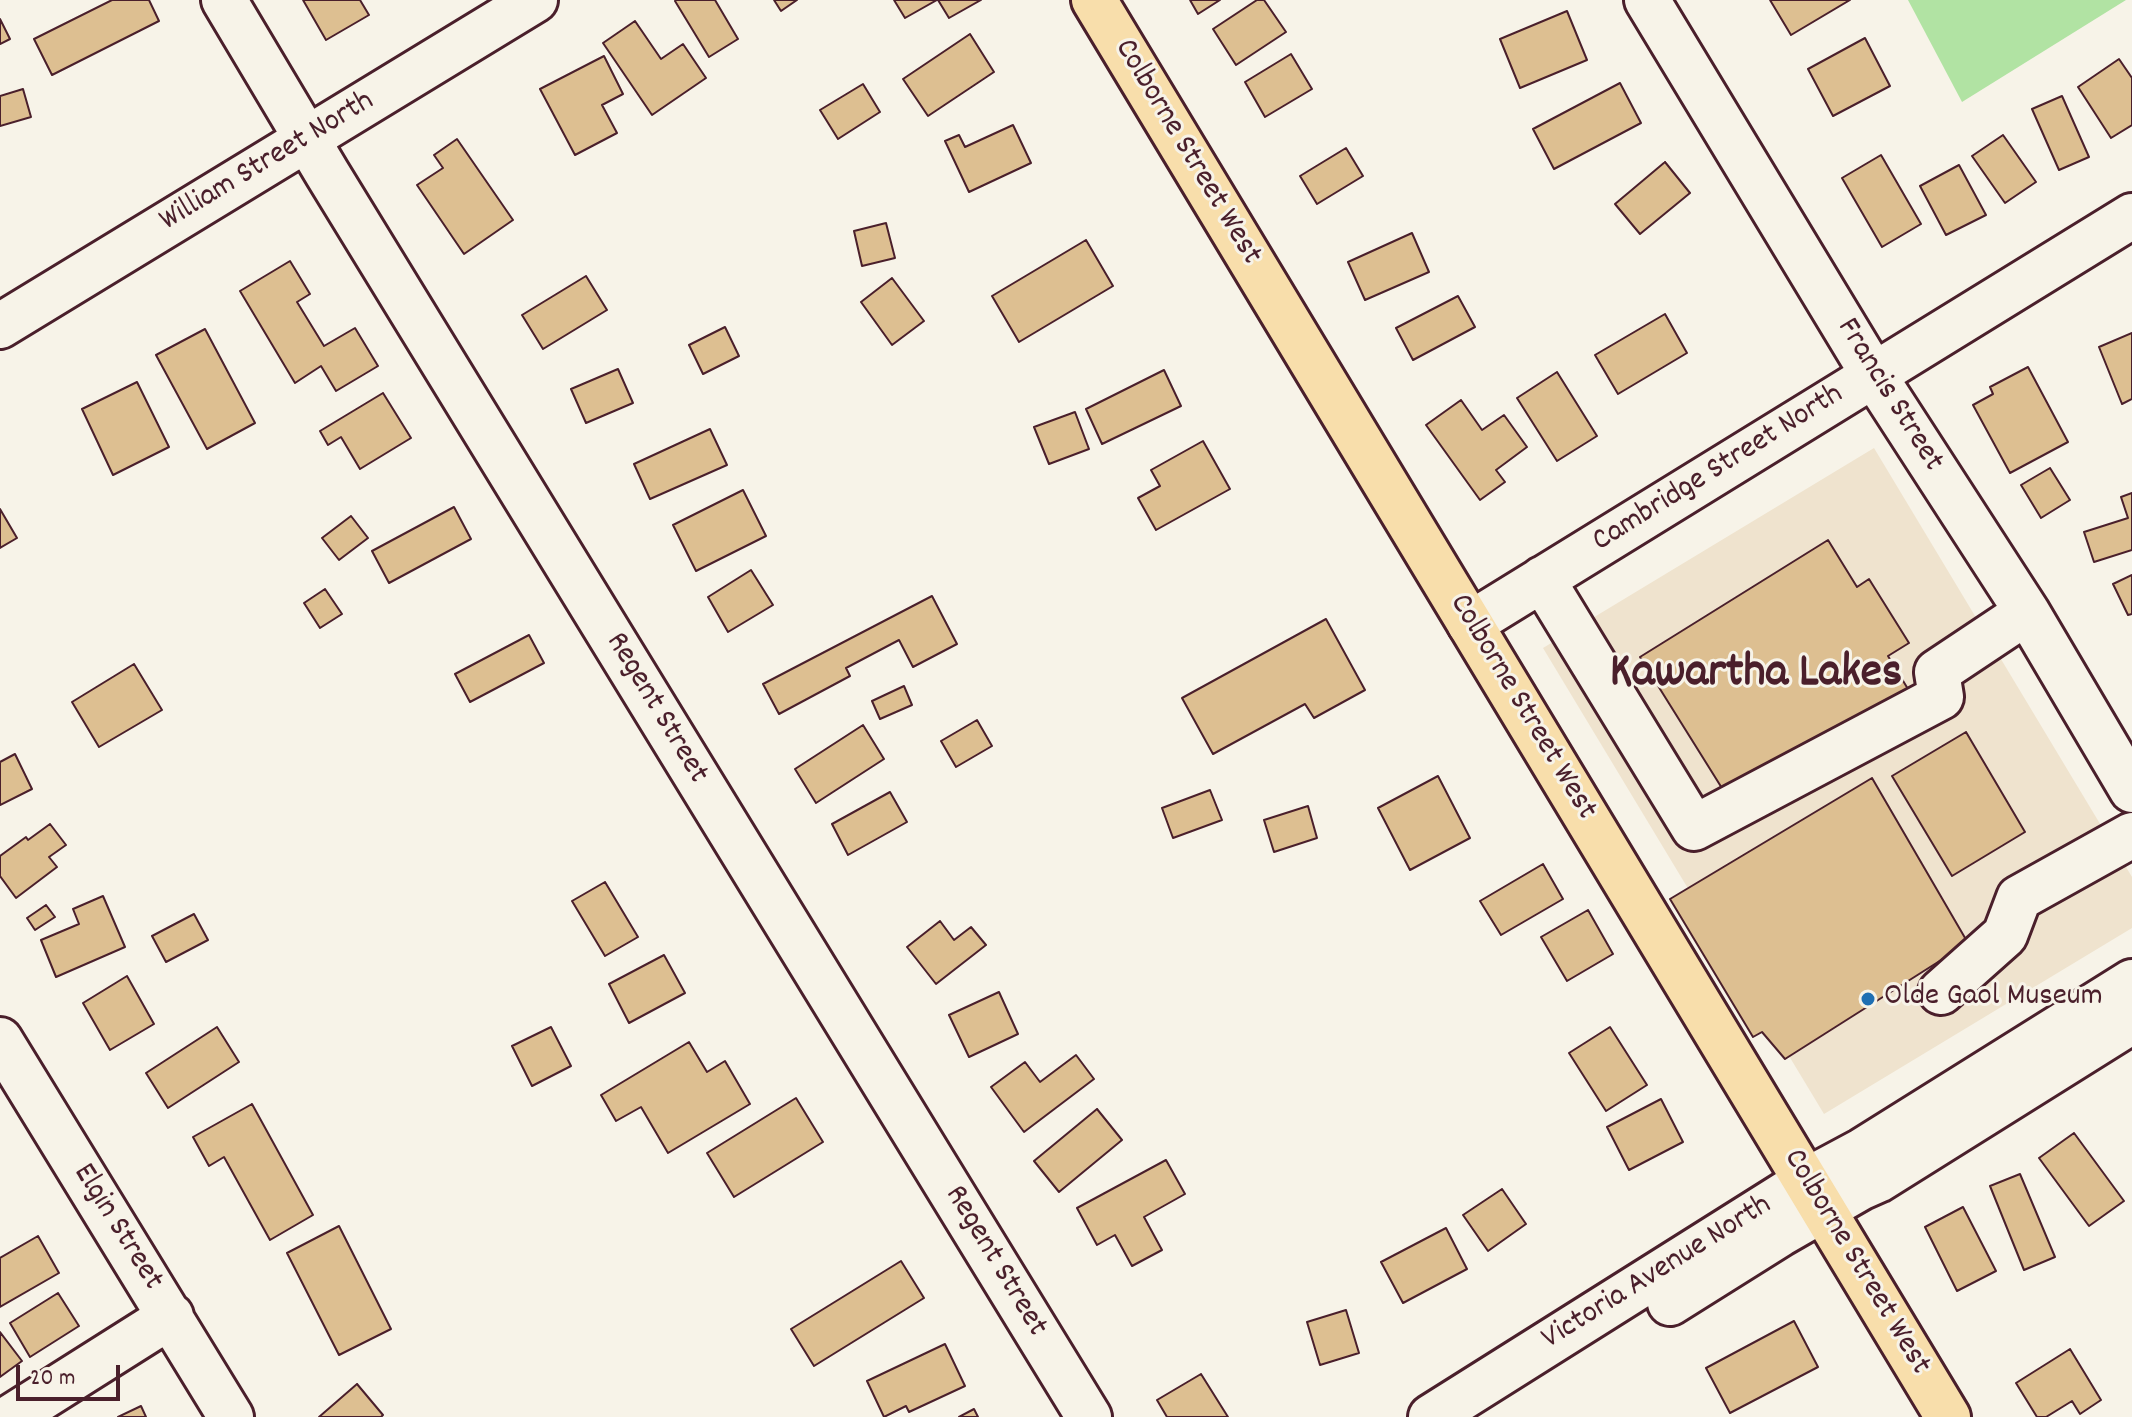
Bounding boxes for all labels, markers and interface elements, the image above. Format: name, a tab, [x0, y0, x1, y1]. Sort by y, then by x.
street label: Colborne Street West	[1103, 33, 1269, 273]
street label: William Street North	[154, 84, 382, 242]
street label: Francis Street	[1826, 312, 1950, 480]
street label: Cambridge Street North	[1587, 377, 1851, 563]
street label: Colborne Street West	[1438, 588, 1604, 828]
street label: Regent Street	[595, 626, 715, 792]
district label: Kawartha Lakes	[1610, 648, 1902, 706]
place label: Olde Gaol Museum	[1884, 980, 2103, 1018]
marker: Olde Gaol Museum	[1859, 990, 1877, 1008]
street label: Colborne Street West	[1772, 1143, 1938, 1383]
street label: Elgin Street	[62, 1158, 170, 1298]
street label: Regent Street	[934, 1179, 1054, 1345]
street label: Victoria Avenue North	[1536, 1188, 1780, 1360]
scale bar	[20, 1349, 124, 1399]
text: 20 m	[30, 1362, 76, 1396]

